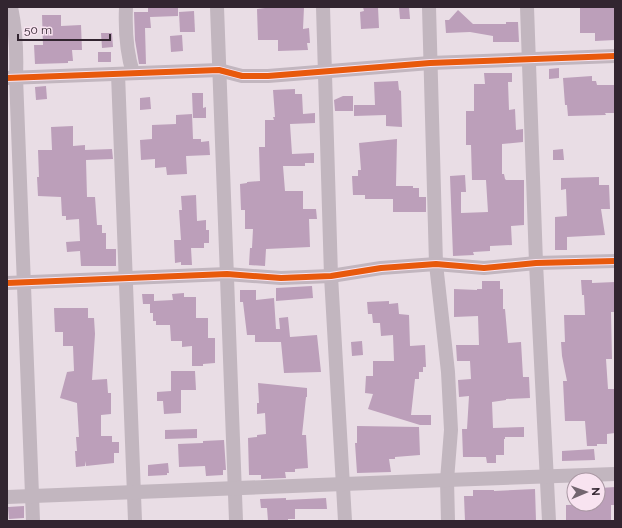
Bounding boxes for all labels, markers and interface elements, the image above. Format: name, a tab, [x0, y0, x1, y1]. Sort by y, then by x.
scale bar	[18, 16, 110, 42]
text: 50 m	[24, 23, 52, 37]
north arrow	[566, 472, 606, 512]
text: N	[589, 487, 602, 496]

